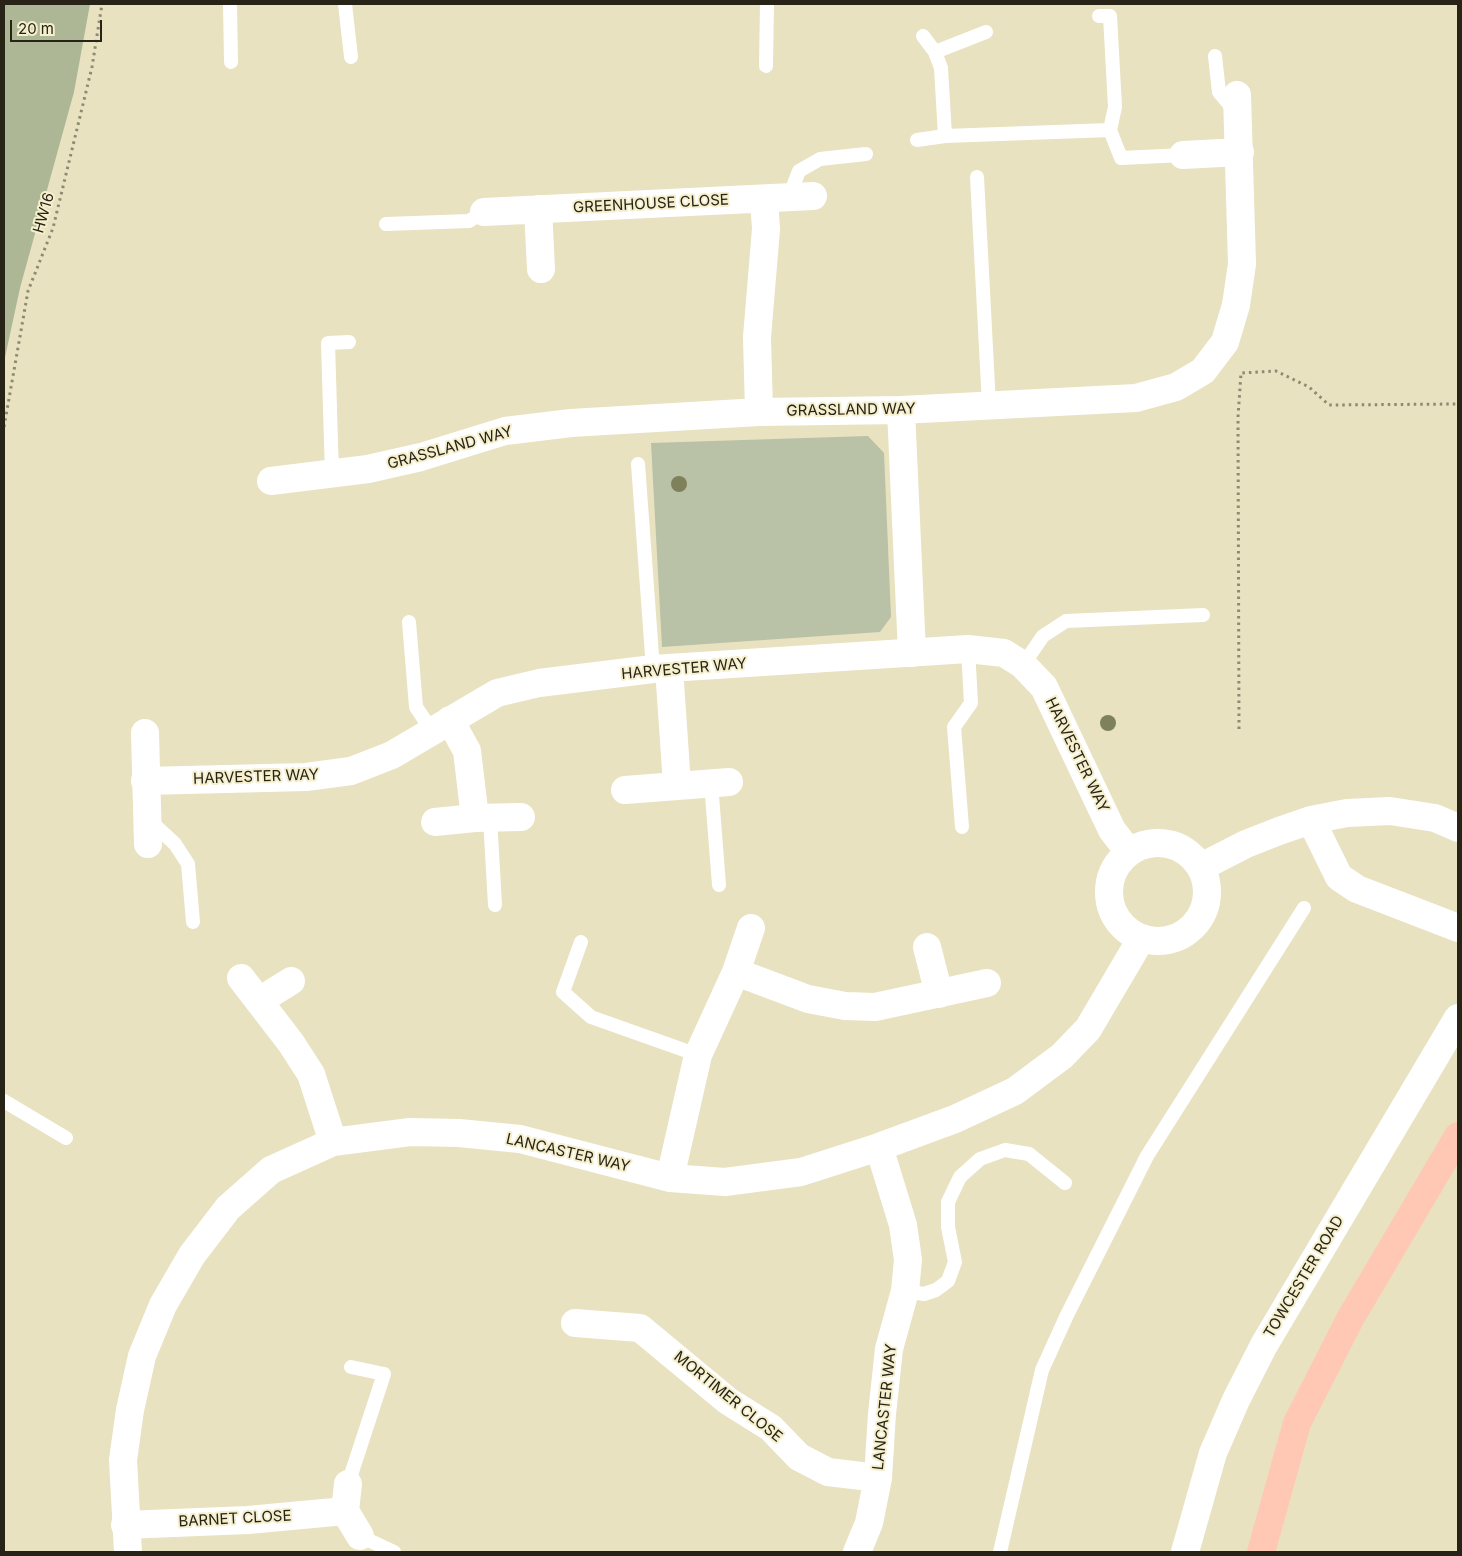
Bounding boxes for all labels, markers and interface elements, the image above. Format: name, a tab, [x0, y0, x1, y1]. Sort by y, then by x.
scale bar	[12, 10, 105, 42]
text: 20 m	[18, 19, 54, 38]
street label: HW16	[30, 191, 58, 235]
street label: GREENHOUSE CLOSE	[573, 191, 729, 217]
street label: GRASSLAND WAY	[786, 400, 916, 420]
street label: GRASSLAND WAY	[385, 423, 515, 473]
street label: HARVESTER WAY	[621, 655, 747, 683]
street label: HARVESTER WAY	[1041, 695, 1113, 815]
street label: HARVESTER WAY	[193, 766, 319, 788]
street label: LANCASTER WAY	[504, 1130, 632, 1176]
street label: TOWCESTER ROAD	[1260, 1213, 1348, 1341]
street label: LANCASTER WAY	[869, 1343, 901, 1471]
street label: MORTIMER CLOSE	[670, 1348, 786, 1446]
street label: BARNET CLOSE	[178, 1507, 292, 1531]

